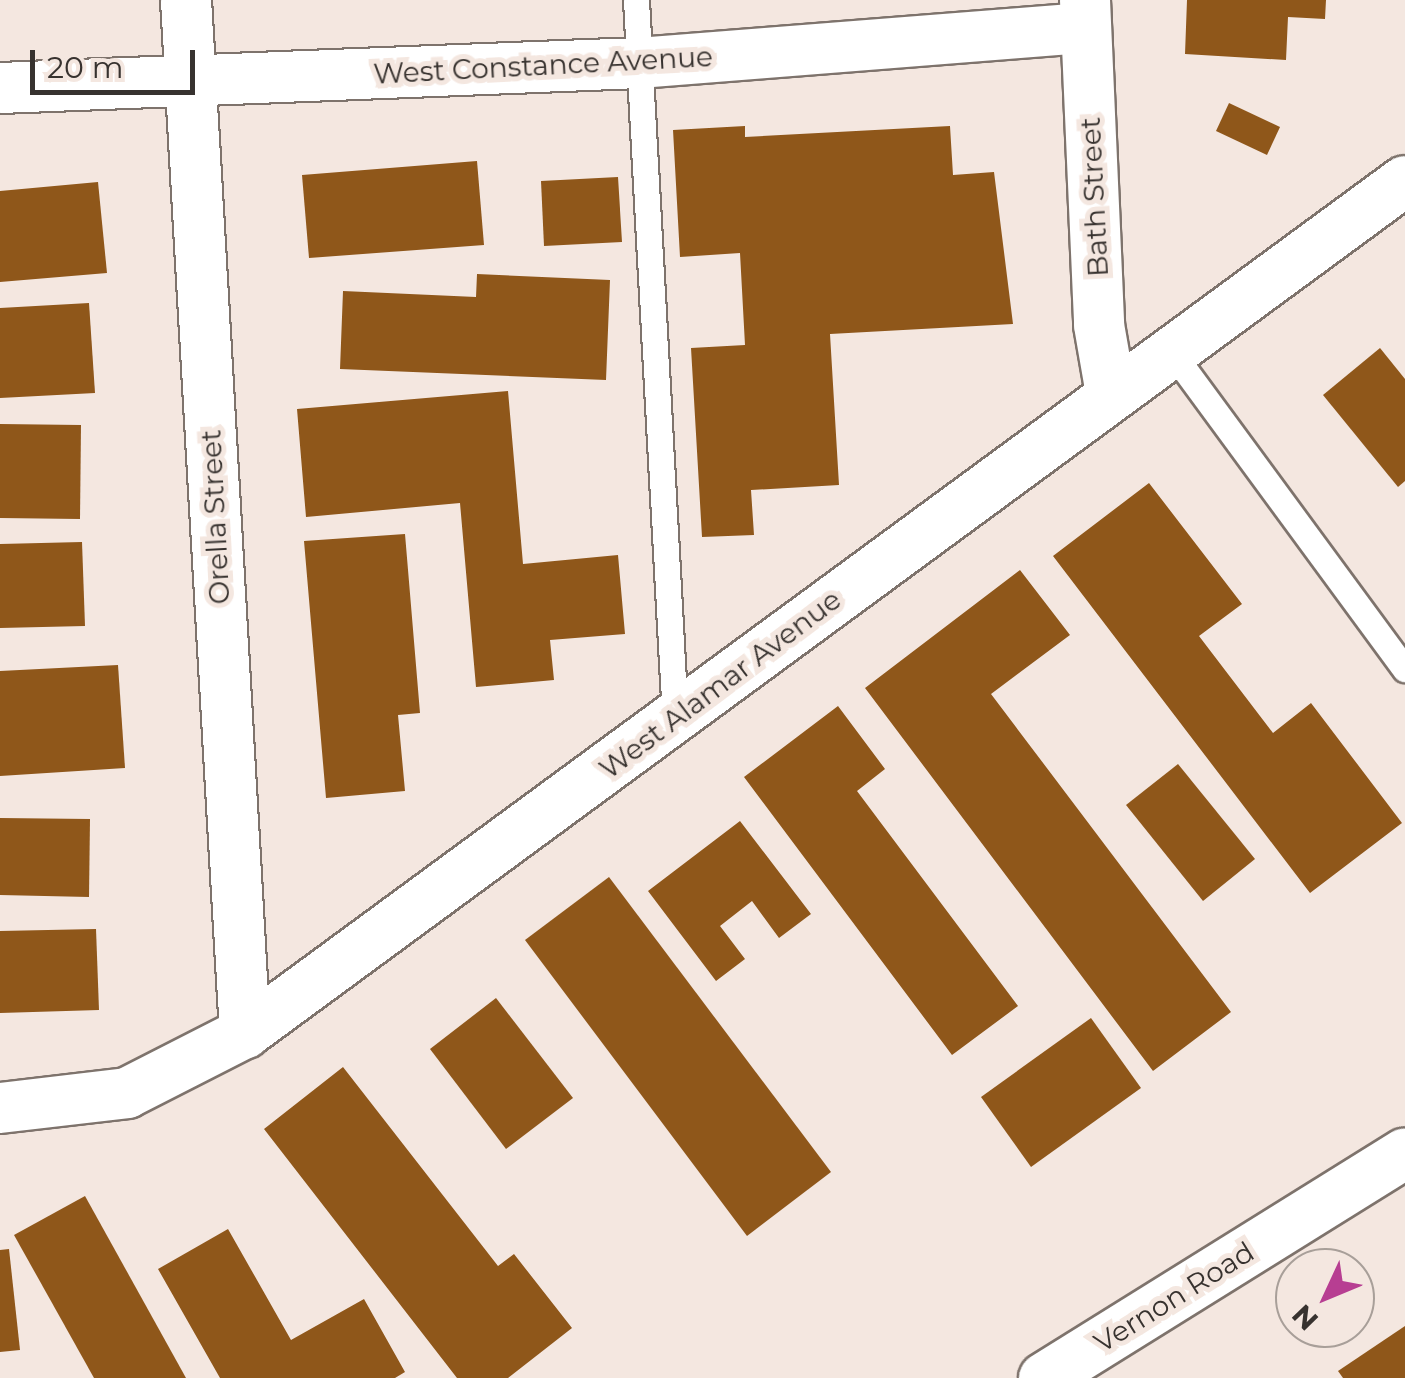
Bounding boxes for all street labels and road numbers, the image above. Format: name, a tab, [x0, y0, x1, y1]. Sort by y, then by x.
street label: West Constance Avenue	[372, 39, 714, 91]
street label: Bath Street	[1073, 116, 1115, 278]
street label: Orella Street	[194, 429, 236, 605]
street label: West Alamar Avenue	[593, 582, 847, 786]
street label: Vernon Road	[1088, 1235, 1260, 1359]

